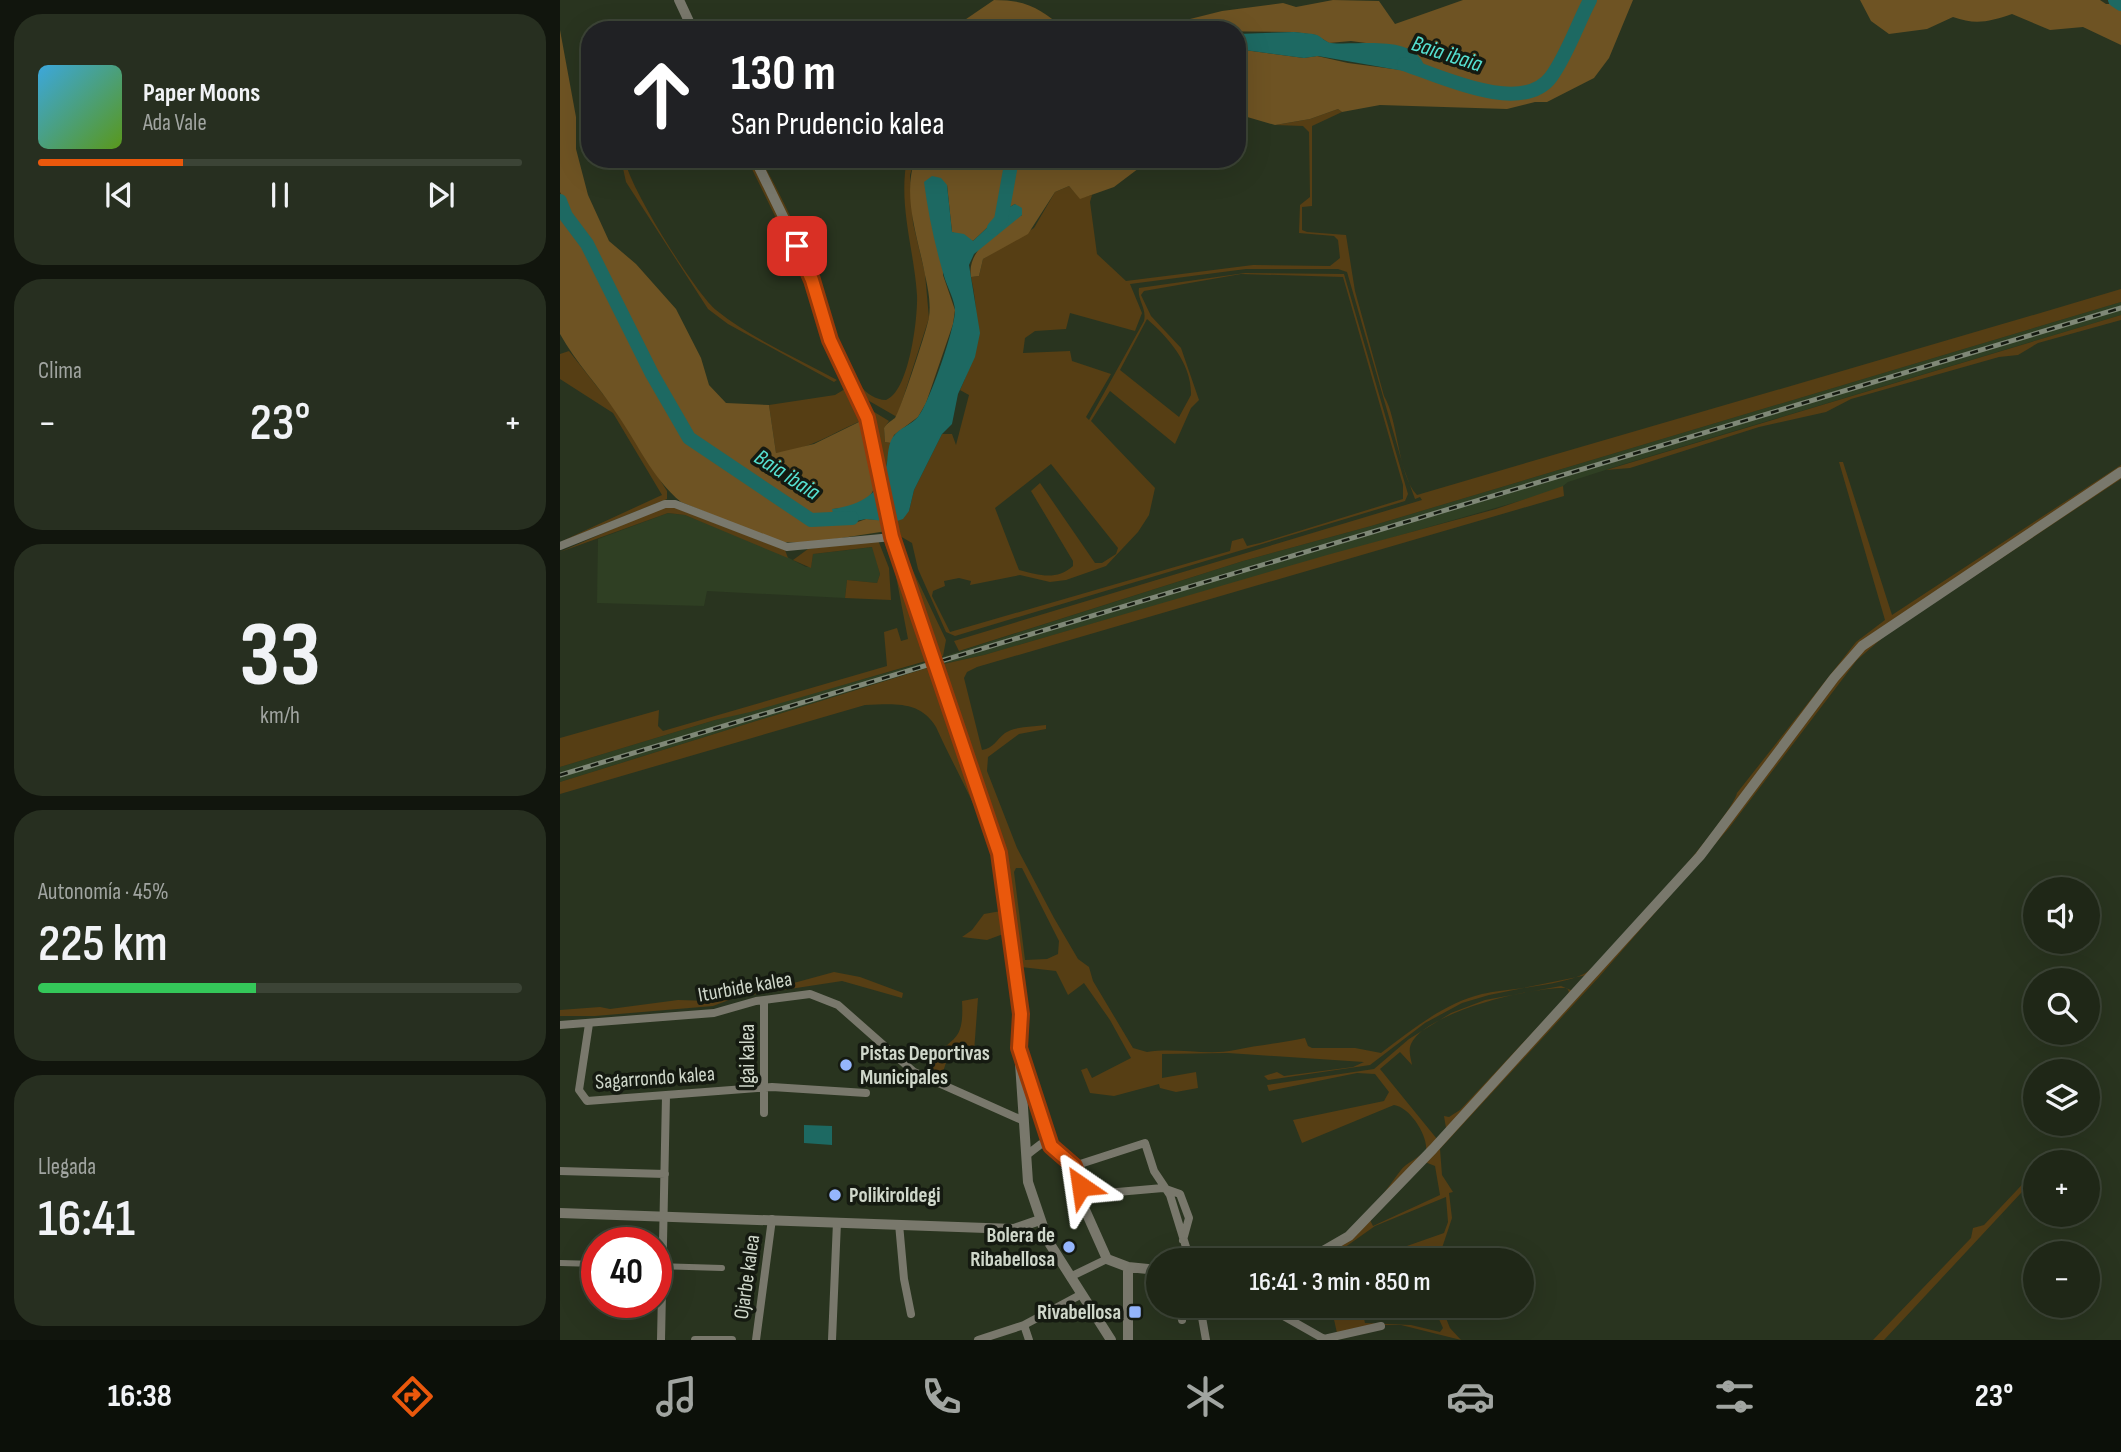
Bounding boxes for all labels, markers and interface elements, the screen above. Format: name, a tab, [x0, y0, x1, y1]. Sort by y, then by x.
water label: Baia ibaia	[1408, 29, 1487, 79]
text: 130 m	[731, 45, 836, 104]
icon: ahead	[616, 49, 707, 140]
text: Paper Moons	[143, 78, 260, 109]
text: San Prudencio kalea	[731, 105, 945, 144]
text: Ada Vale	[143, 109, 207, 137]
icon: previous	[100, 176, 138, 214]
icon: pause	[261, 176, 299, 214]
icon: next	[422, 176, 460, 214]
pin	[767, 216, 827, 276]
icon: arrive	[778, 227, 816, 265]
text: Clima	[38, 357, 82, 385]
text: 23°	[250, 392, 310, 455]
text: −	[38, 401, 57, 446]
text: +	[503, 401, 522, 446]
water label: Baia ibaia	[749, 443, 826, 507]
text: 33	[239, 602, 321, 711]
text: km/h	[260, 702, 300, 730]
map controls	[2023, 877, 2100, 1318]
button: sound	[2023, 877, 2100, 954]
text: Autonomía · 45%	[38, 878, 169, 906]
text: 225 km	[38, 913, 168, 976]
street label: Iturbide kalea	[696, 966, 794, 1008]
button: search	[2023, 968, 2100, 1045]
street label: Igai kalea	[735, 1024, 760, 1088]
place label: Pistas Deportivas Municipales	[860, 1041, 990, 1090]
marker: Pistas Deportivas Municipales	[838, 1057, 854, 1073]
button: layers	[2023, 1059, 2100, 1136]
street label: Sagarrondo kalea	[594, 1061, 716, 1095]
position arrow	[1044, 1149, 1118, 1223]
button: +	[2023, 1150, 2100, 1227]
text: Llegada	[38, 1153, 96, 1181]
place label: Polikiroldegi	[849, 1183, 940, 1208]
marker: Polikiroldegi	[827, 1187, 843, 1203]
text: 16:41	[38, 1188, 135, 1251]
place label: Bolera de Ribabellosa	[970, 1223, 1055, 1272]
speed limit sign: 40	[581, 1227, 672, 1318]
street label: Ojarbe kalea	[729, 1233, 765, 1321]
marker: Bolera de Ribabellosa	[1061, 1239, 1077, 1255]
button: −	[2023, 1241, 2100, 1318]
text: 16:41 · 3 min · 850 m	[1249, 1267, 1431, 1298]
place label: Rivabellosa	[1037, 1300, 1121, 1325]
marker: Rivabellosa	[1127, 1304, 1143, 1320]
icon: directions	[388, 1372, 437, 1421]
icon: music	[652, 1372, 701, 1421]
icon: phone	[917, 1372, 966, 1421]
icon: climate	[1181, 1372, 1230, 1421]
icon: car	[1446, 1372, 1495, 1421]
icon: filters	[1710, 1372, 1759, 1421]
text: 16:38	[108, 1377, 172, 1416]
text: 23°	[1975, 1377, 2013, 1416]

